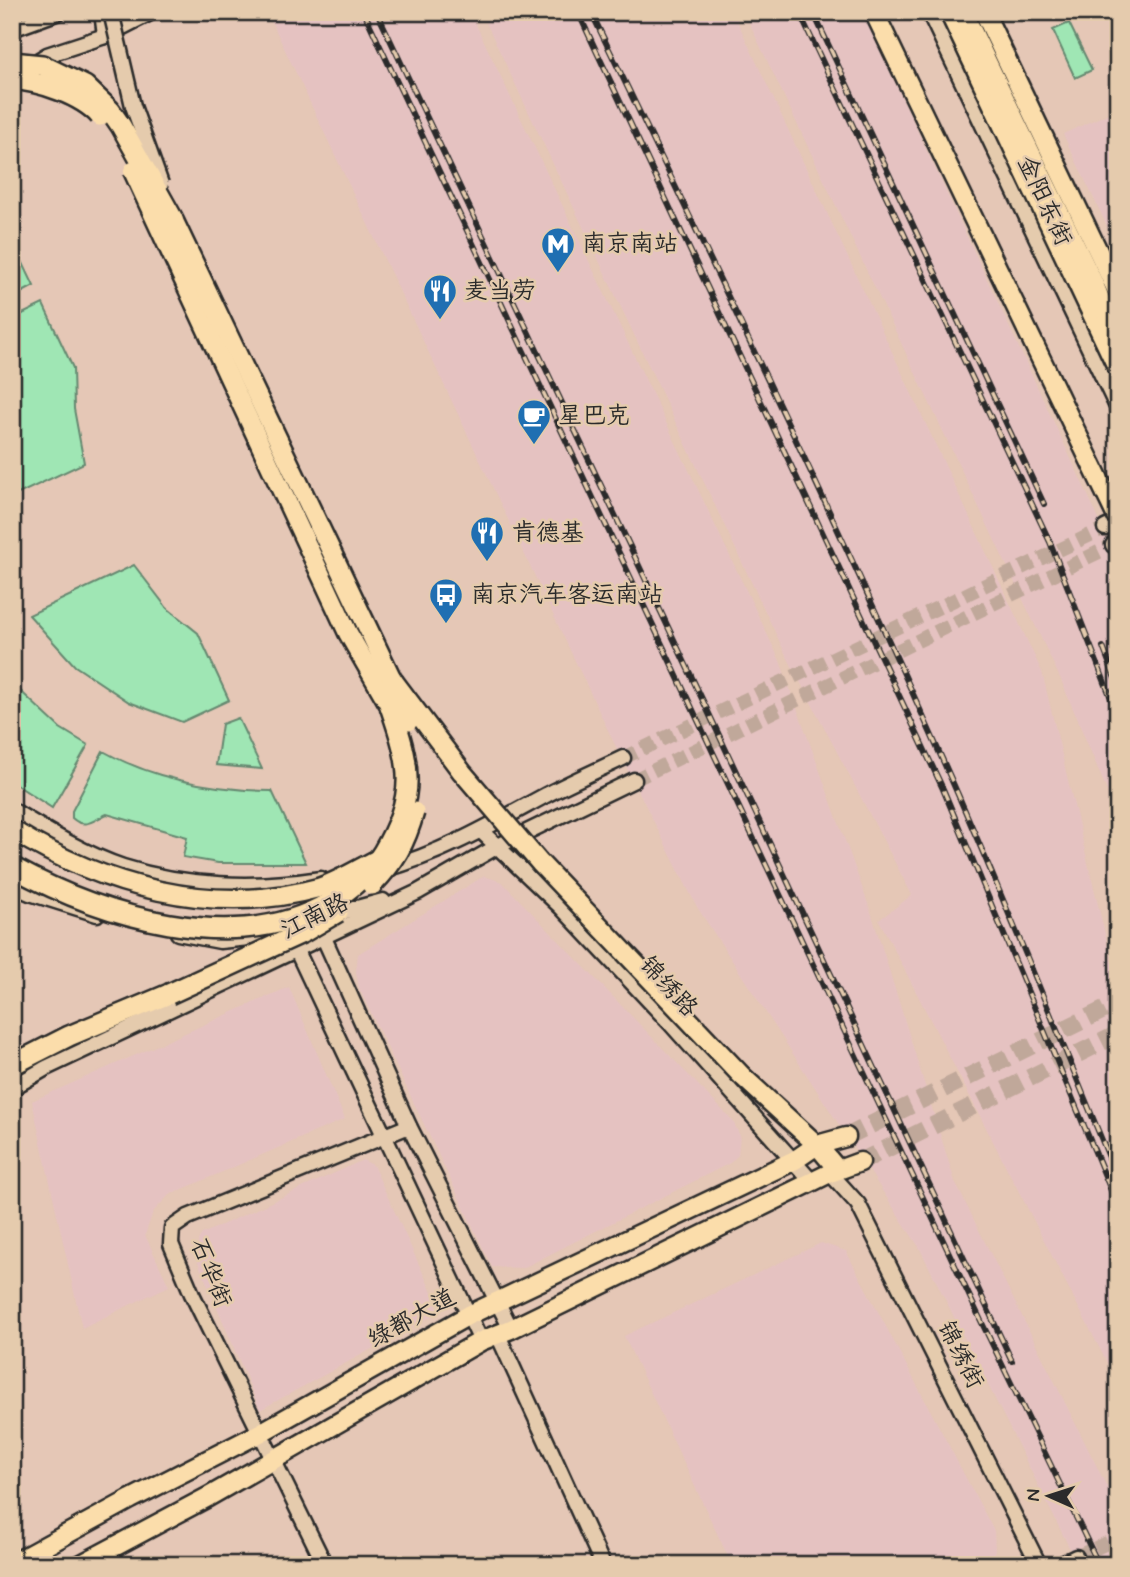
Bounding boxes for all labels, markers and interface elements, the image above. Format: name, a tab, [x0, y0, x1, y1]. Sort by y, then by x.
street label: 金阳东街	[1010, 151, 1078, 251]
metro station icon: 南京南站	[539, 225, 577, 274]
place label: 南京南站	[582, 229, 678, 260]
restaurant icon: 麦当劳	[421, 272, 459, 321]
place label: 麦当劳	[464, 276, 536, 307]
cafe icon: 星巴克	[515, 397, 553, 446]
place label: 星巴克	[558, 401, 630, 432]
restaurant icon: 肯德基	[468, 514, 506, 563]
place label: 肯德基	[512, 518, 584, 549]
bus stop icon: 南京汽车客运南站	[427, 576, 465, 625]
place label: 南京汽车客运南站	[471, 580, 663, 611]
street label: 江南路	[276, 887, 354, 947]
street label: 锦绣路	[632, 950, 704, 1024]
street label: 石华街	[182, 1234, 238, 1312]
street label: 绿都大道	[363, 1282, 461, 1356]
street label: 锦绣街	[930, 1316, 990, 1394]
north arrow	[1014, 1462, 1084, 1532]
text: N	[1021, 1488, 1046, 1502]

